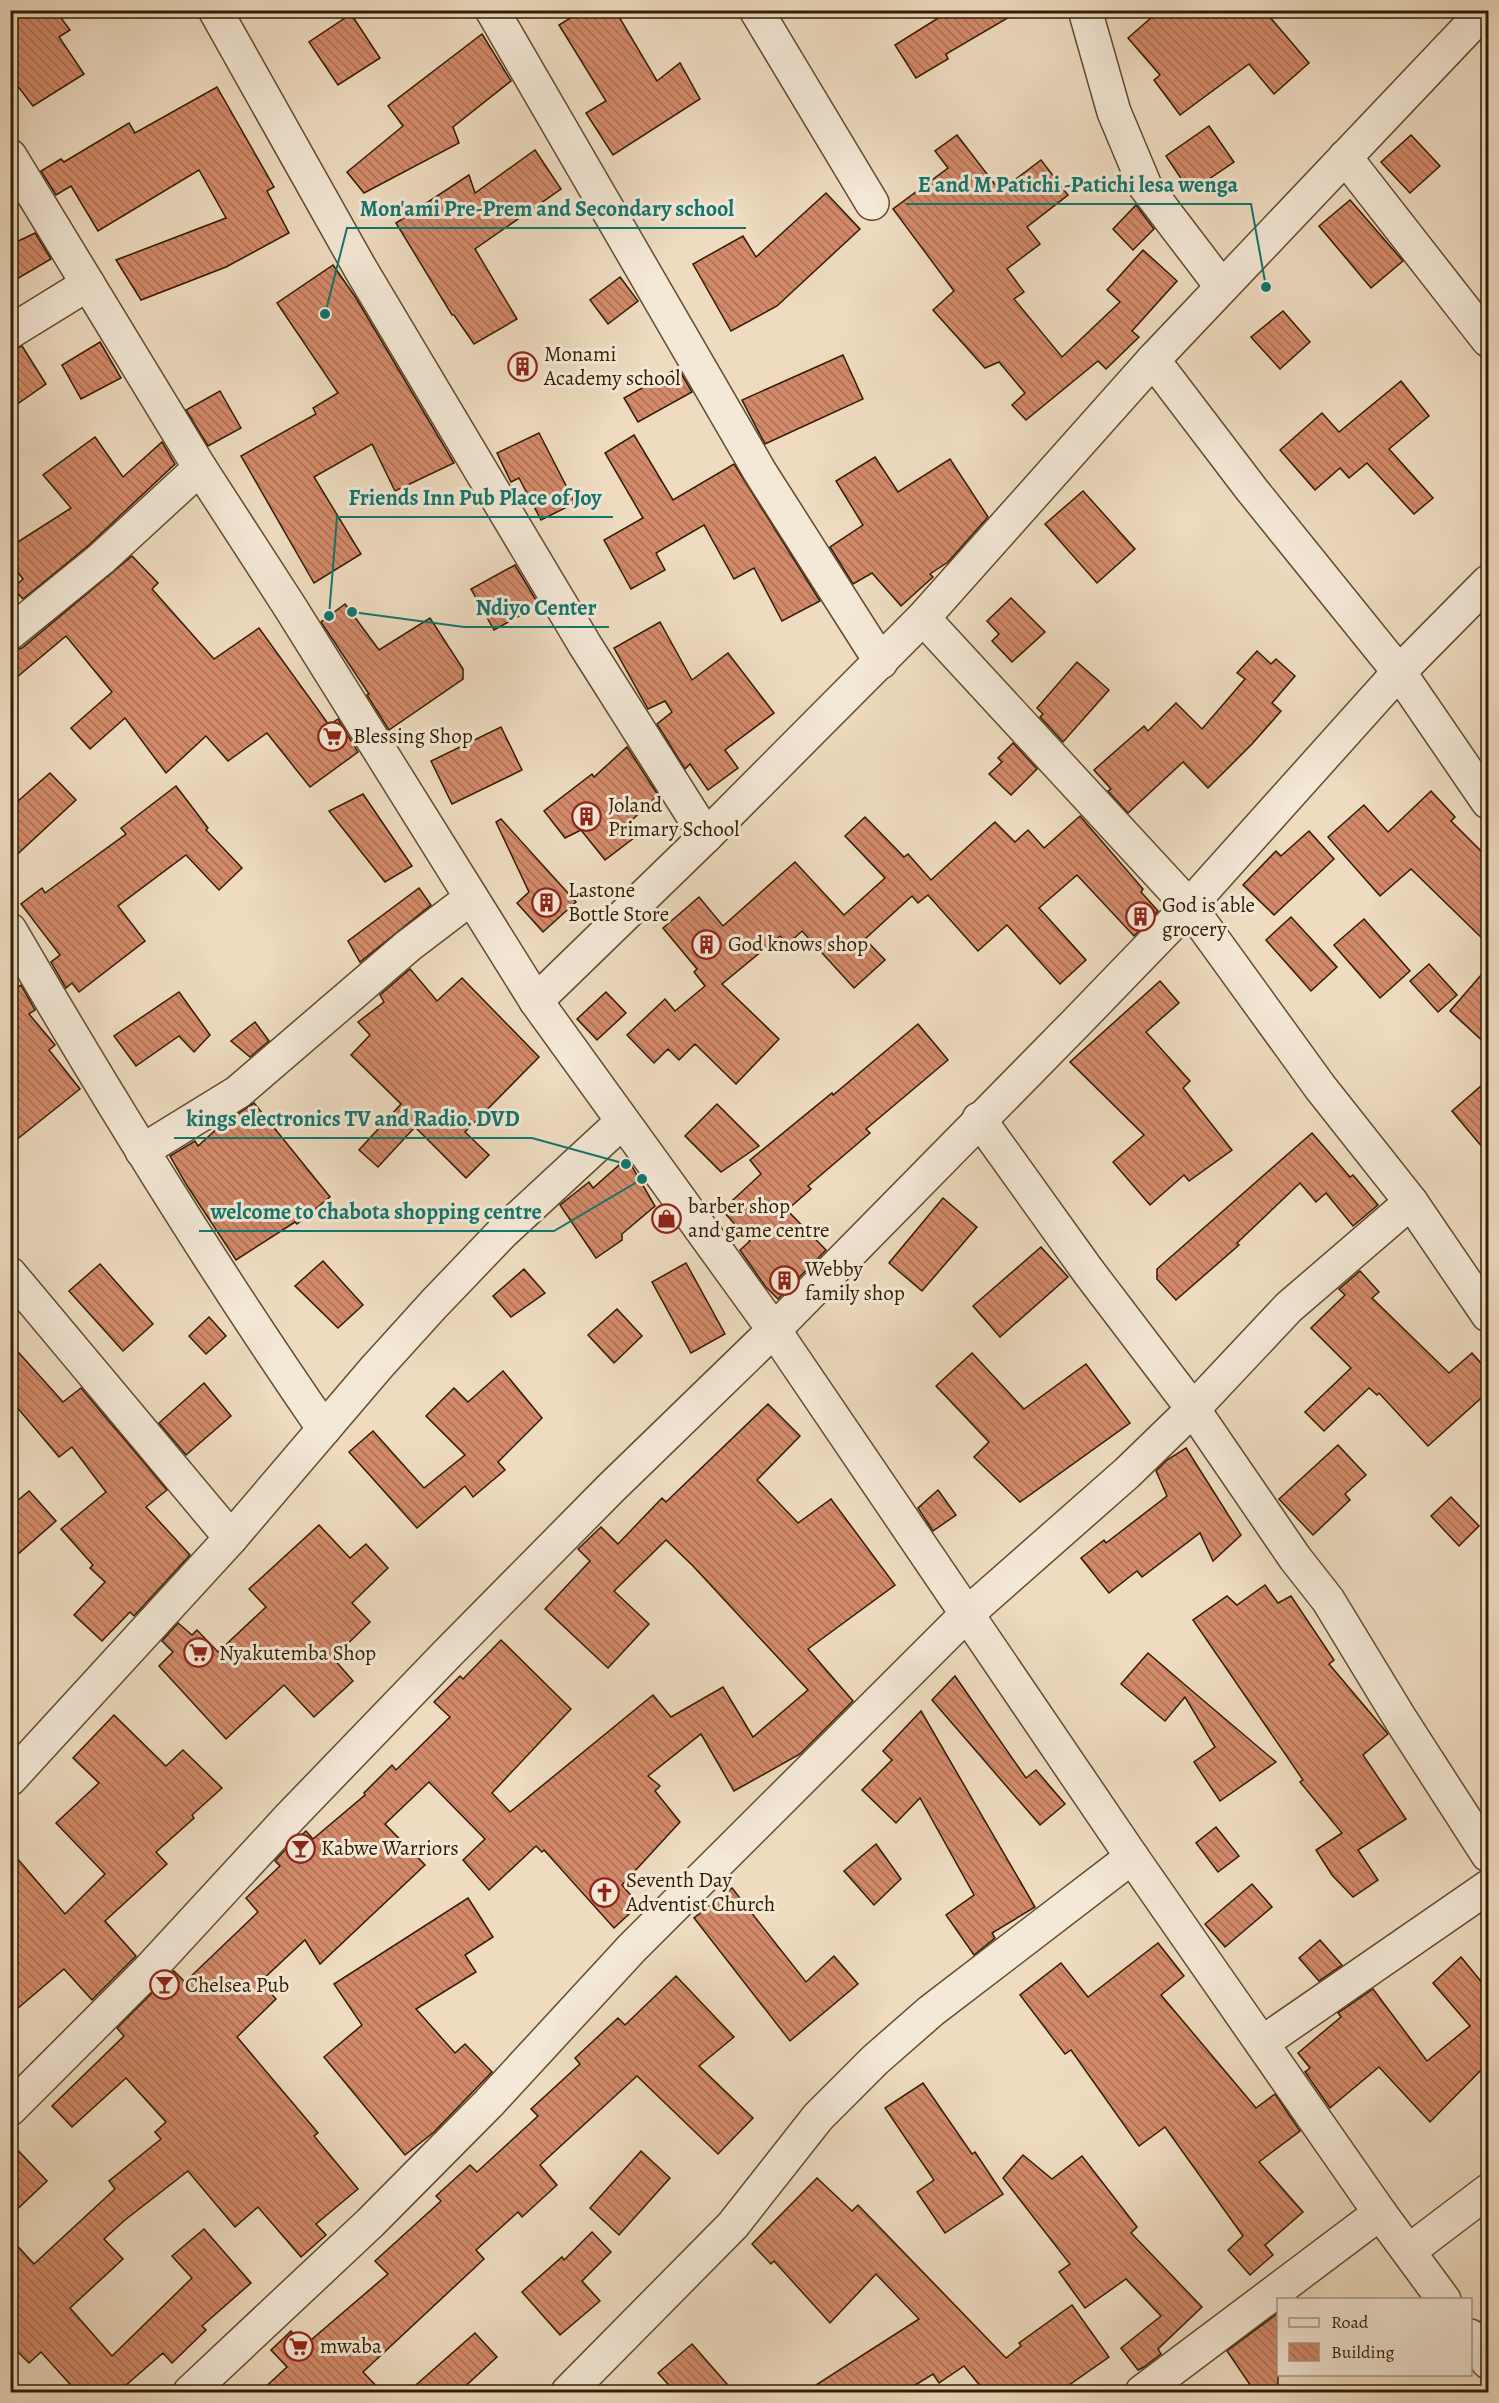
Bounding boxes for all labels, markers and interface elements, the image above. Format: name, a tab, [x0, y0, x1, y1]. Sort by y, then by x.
callout: E and M Patichi -Patichi lesa wenga	[906, 164, 1251, 204]
text: E and M Patichi -Patichi lesa wenga	[918, 170, 1239, 200]
callout: Mon'ami Pre-Prem and Secondary school	[347, 188, 746, 228]
text: Mon'ami Pre-Prem and Secondary school	[360, 194, 734, 224]
place label: Monami Academy school	[543, 340, 680, 392]
building icon: Monami Academy school	[507, 350, 539, 382]
callout: Friends Inn Pub Place of Joy	[337, 477, 613, 517]
text: Friends Inn Pub Place of Joy	[349, 483, 602, 513]
callout: Ndiyo Center	[464, 587, 609, 627]
text: Ndiyo Center	[475, 593, 597, 623]
supermarket icon: Blessing Shop	[316, 720, 348, 752]
place label: Blessing Shop	[353, 722, 473, 750]
place label: Joland Primary School	[608, 791, 739, 843]
building icon: Joland Primary School	[571, 801, 603, 833]
place label: Lastone Bottle Store	[568, 876, 669, 928]
building icon: Lastone Bottle Store	[531, 886, 563, 918]
place label: God is able grocery	[1162, 891, 1255, 943]
building icon: God is able grocery	[1125, 901, 1157, 933]
building icon: God knows shop	[691, 928, 723, 960]
place label: God knows shop	[728, 930, 868, 958]
callout: kings electronics TV and Radio. DVD	[174, 1098, 532, 1138]
text: kings electronics TV and Radio. DVD	[186, 1104, 520, 1134]
callout: welcome to chabota shopping centre	[199, 1191, 554, 1231]
place label: barber shop and game centre	[688, 1192, 829, 1244]
text: welcome to chabota shopping centre	[209, 1197, 542, 1227]
shop icon: barber shop and game centre	[651, 1202, 683, 1234]
place label: Webby family shop	[804, 1255, 905, 1307]
building icon: Webby family shop	[768, 1265, 800, 1297]
supermarket icon: Nyakutemba Shop	[182, 1637, 214, 1669]
place label: Nyakutemba Shop	[219, 1639, 376, 1667]
bar icon: Kabwe Warriors	[284, 1832, 316, 1864]
place label: Kabwe Warriors	[321, 1834, 459, 1862]
place label: Seventh Day Adventist Church	[625, 1866, 775, 1918]
church icon: Seventh Day Adventist Church	[589, 1876, 621, 1908]
bar icon: Chelsea Pub	[148, 1969, 180, 2001]
place label: Chelsea Pub	[185, 1971, 289, 1999]
legend	[1277, 2298, 1472, 2376]
text: Road	[1331, 2310, 1369, 2334]
supermarket icon: mwaba	[283, 2330, 315, 2362]
place label: mwaba	[320, 2332, 382, 2360]
text: Building	[1331, 2340, 1395, 2364]

